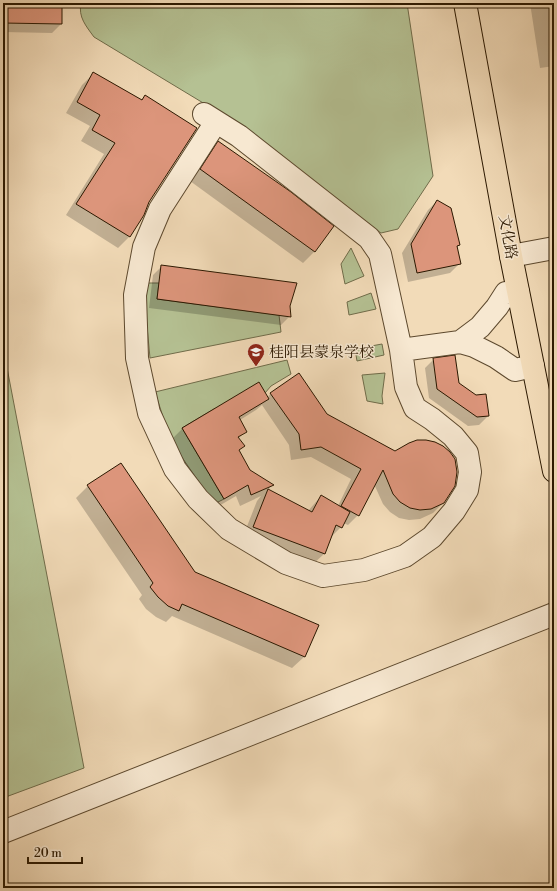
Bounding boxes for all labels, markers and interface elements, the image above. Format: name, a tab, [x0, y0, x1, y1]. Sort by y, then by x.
street label: 文化路	[494, 213, 521, 261]
school or university icon: 桂阳县蒙泉学校	[246, 342, 266, 367]
place label: 桂阳县蒙泉学校	[269, 343, 374, 362]
scale bar	[28, 839, 82, 865]
text: 20 m	[34, 846, 62, 861]

